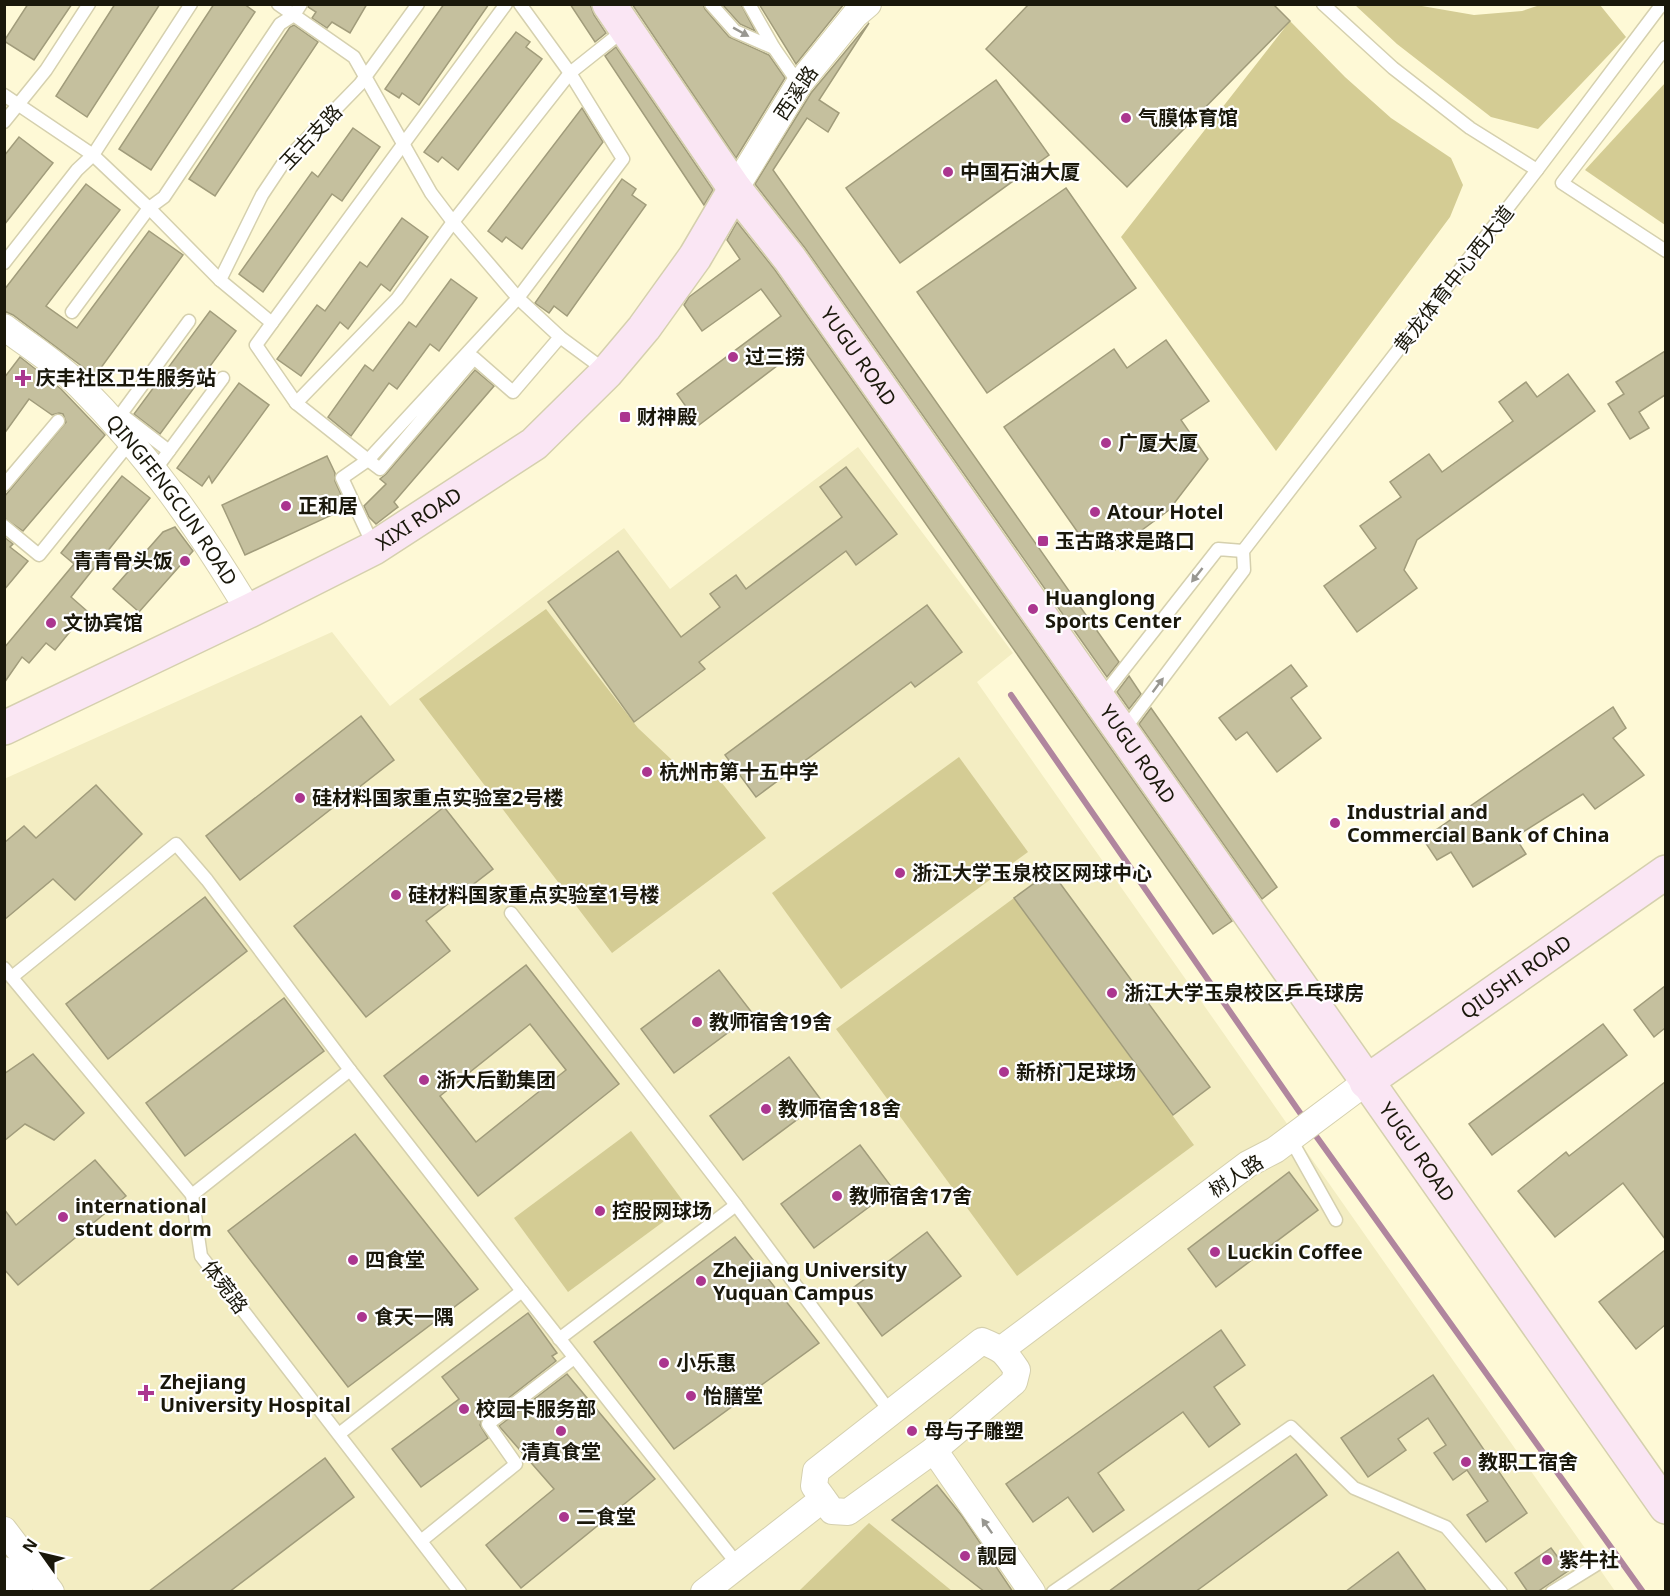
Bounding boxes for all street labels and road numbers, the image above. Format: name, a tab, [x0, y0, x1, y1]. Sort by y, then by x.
street label: 西溪路	[768, 60, 824, 125]
street label: 玉古支路	[273, 98, 348, 175]
street label: 黄龙体育中心西大道	[1388, 199, 1520, 358]
street label: YUGU ROAD	[815, 301, 903, 411]
street label: QINGFENGCUN ROAD	[100, 408, 244, 590]
street label: XIXI ROAD	[370, 481, 467, 556]
street label: YUGU ROAD	[1094, 699, 1182, 809]
street label: QIUSHI ROAD	[1455, 928, 1577, 1025]
street label: YUGU ROAD	[1373, 1097, 1461, 1207]
street label: 树人路	[1203, 1148, 1268, 1203]
street label: 体菀路	[197, 1255, 254, 1319]

